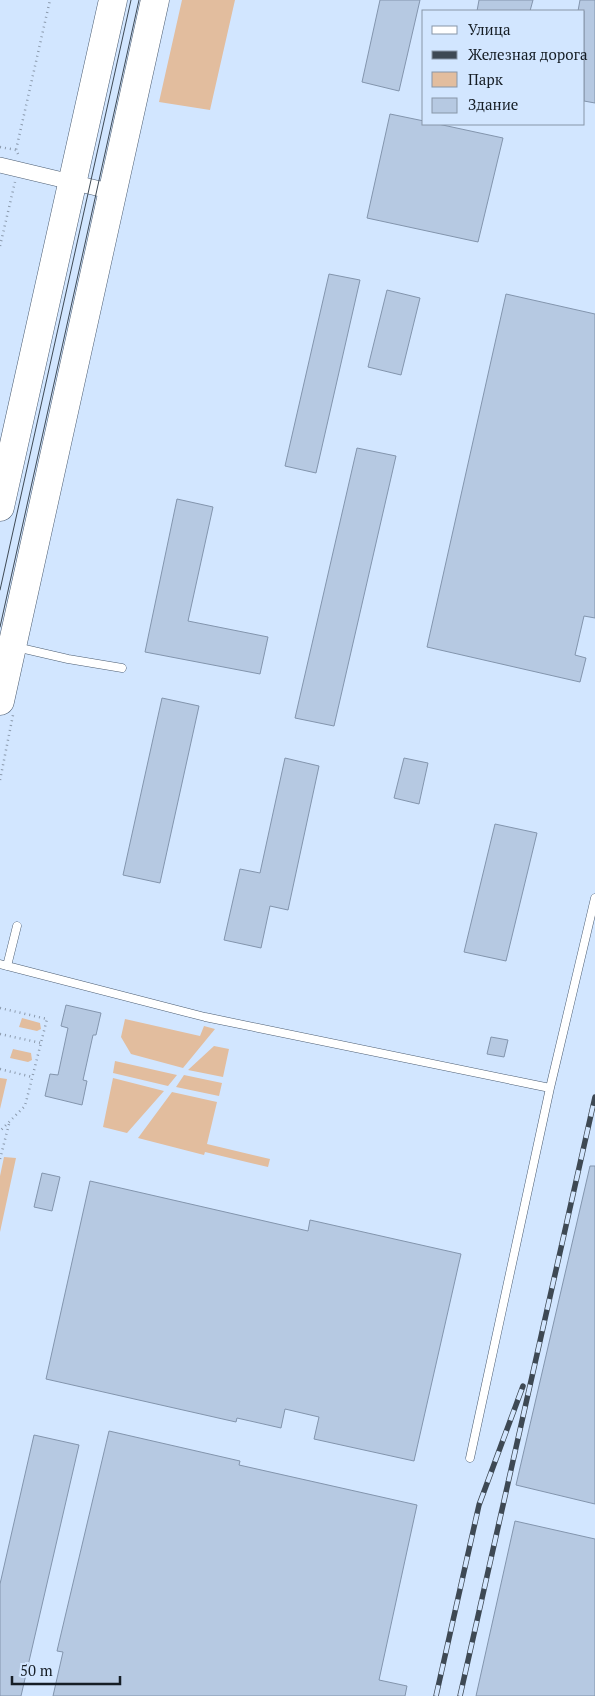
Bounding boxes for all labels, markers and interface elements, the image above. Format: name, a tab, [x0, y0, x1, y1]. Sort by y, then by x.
legend	[422, 10, 585, 125]
text: Улица	[468, 19, 511, 39]
text: Железная дорога	[468, 44, 588, 64]
text: Парк	[468, 69, 504, 89]
text: Здание	[468, 94, 518, 114]
scale bar	[12, 1654, 120, 1686]
text: 50 m	[20, 1660, 53, 1680]

